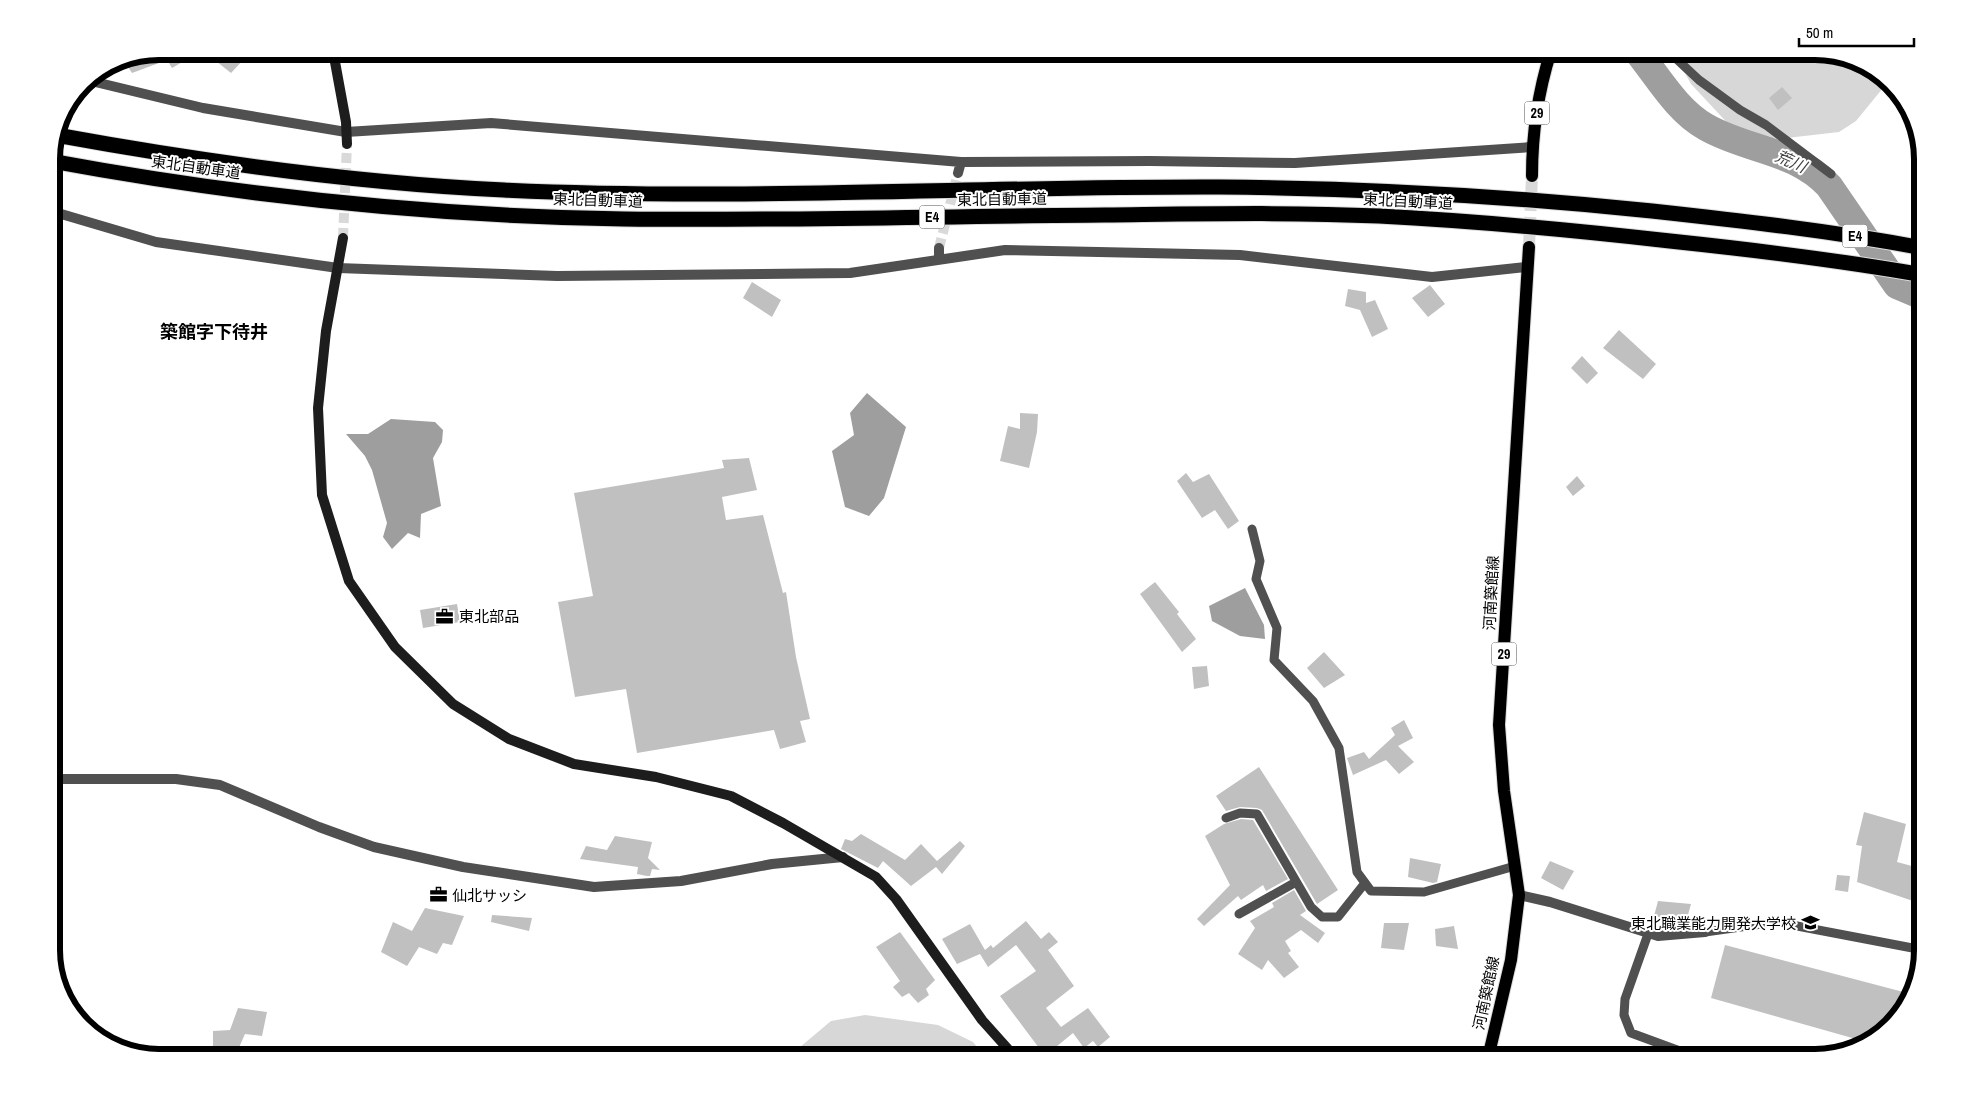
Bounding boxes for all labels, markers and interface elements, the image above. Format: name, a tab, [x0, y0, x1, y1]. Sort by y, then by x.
scale bar	[1799, 15, 1914, 47]
text: 50 m	[1806, 22, 1833, 43]
road number: 29	[1524, 102, 1550, 125]
water label: 荒川	[1772, 144, 1812, 178]
street label: 東北自動車道	[150, 150, 242, 184]
street label: 東北自動車道	[553, 188, 643, 212]
street label: 東北自動車道	[957, 188, 1047, 210]
street label: 東北自動車道	[1363, 188, 1453, 214]
road number: E4	[920, 206, 944, 228]
road number: E4	[1842, 225, 1868, 248]
district label: 築館字下待井	[160, 319, 268, 344]
street label: 河南築館線	[1479, 555, 1503, 631]
office icon: 東北部品	[435, 606, 455, 626]
place label: 東北部品	[459, 606, 519, 627]
road number: 29	[1492, 642, 1516, 666]
office icon: 仙北サッシ	[428, 885, 448, 905]
place label: 仙北サッシ	[452, 885, 527, 906]
place label: 東北職業能力開発大学校	[1631, 913, 1796, 934]
school or university icon: 東北職業能力開発大学校	[1800, 913, 1820, 933]
street label: 河南築館線	[1468, 954, 1504, 1032]

